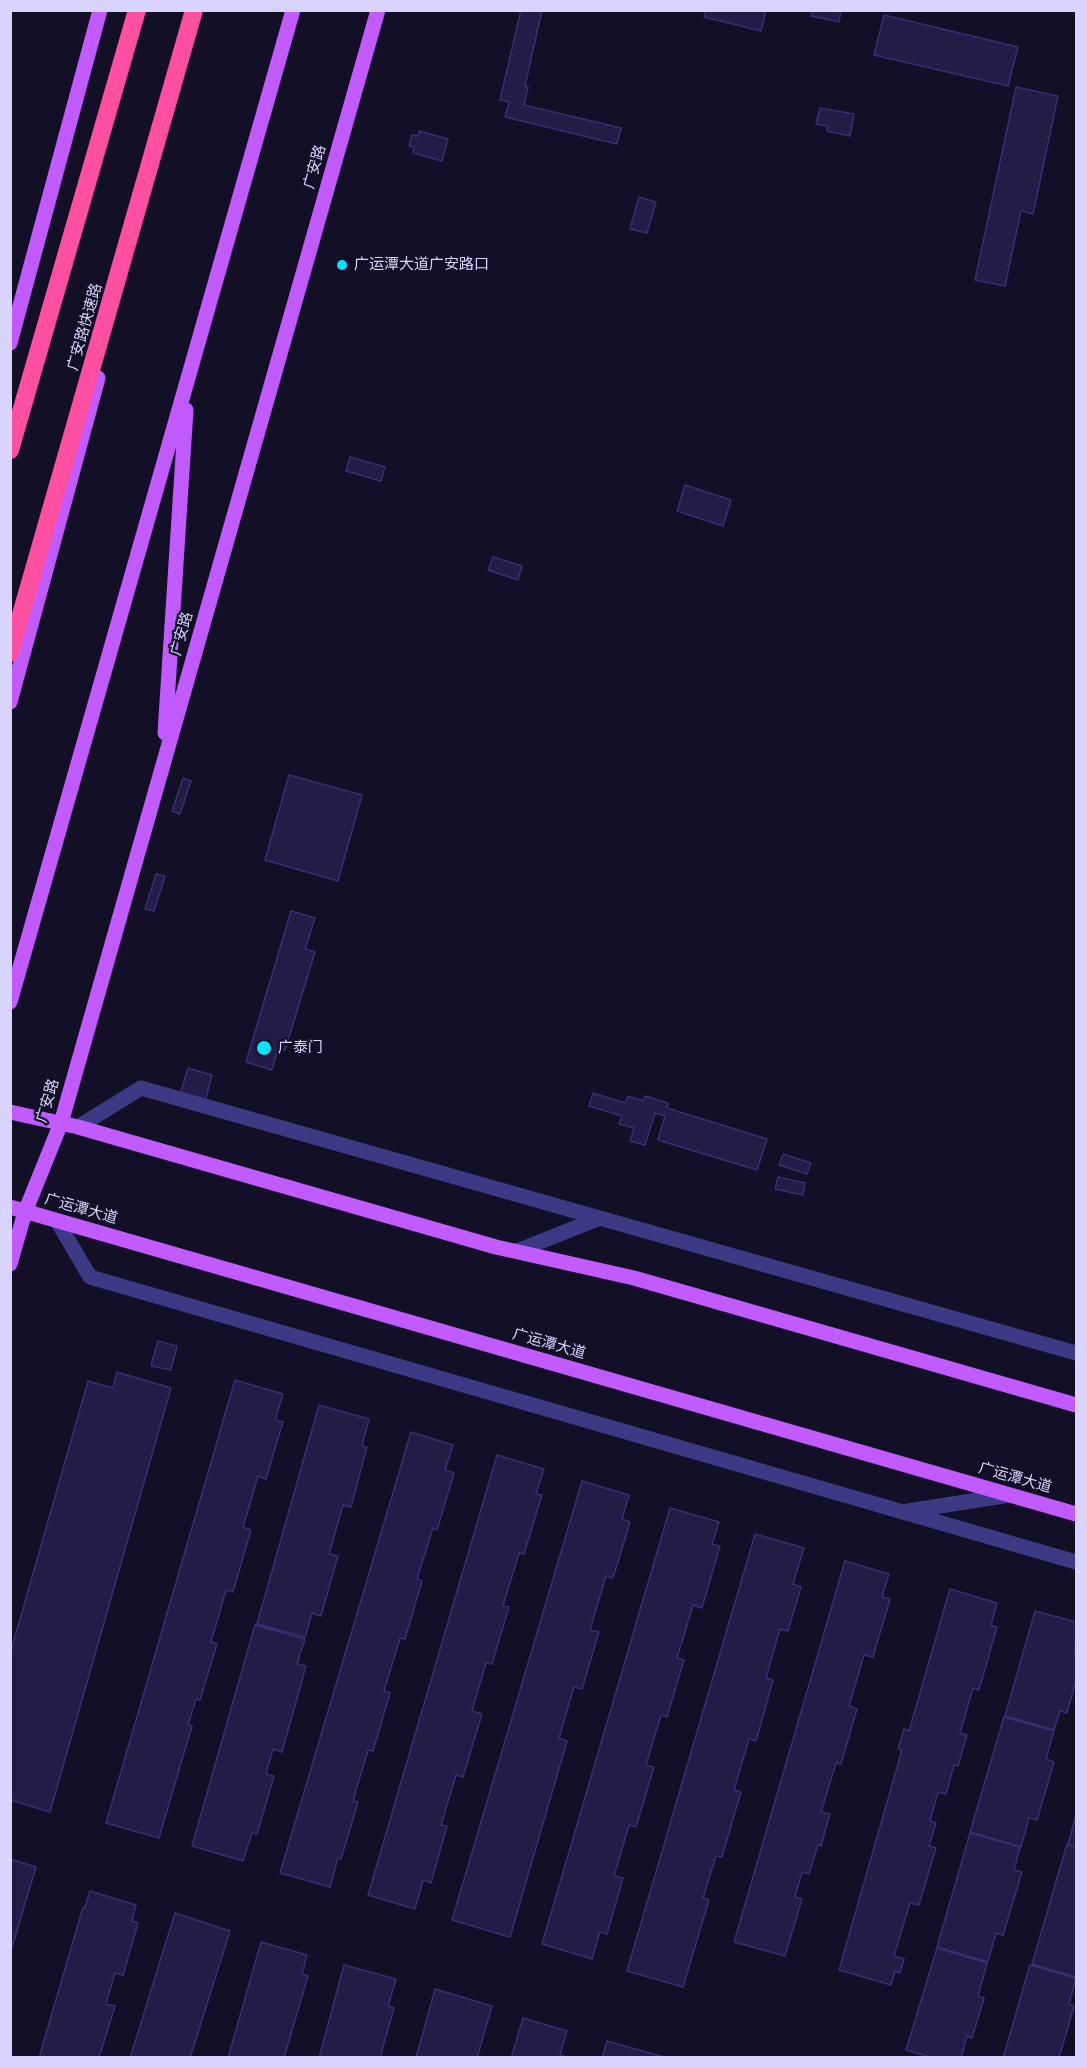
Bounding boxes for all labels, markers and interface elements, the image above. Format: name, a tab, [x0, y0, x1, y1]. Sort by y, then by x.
street label: 广安路	[300, 143, 330, 191]
place label: 广运潭大道广安路口	[354, 256, 489, 274]
marker: 广运潭大道广安路口	[335, 258, 349, 272]
street label: 广安路快速路	[64, 281, 106, 373]
street label: 广安路	[167, 610, 197, 658]
marker: 广泰门	[255, 1039, 273, 1057]
place label: 广泰门	[278, 1039, 323, 1057]
street label: 广安路	[33, 1077, 63, 1125]
street label: 广运潭大道	[42, 1190, 120, 1228]
street label: 广运潭大道	[510, 1325, 588, 1363]
street label: 广运潭大道	[976, 1459, 1054, 1497]

